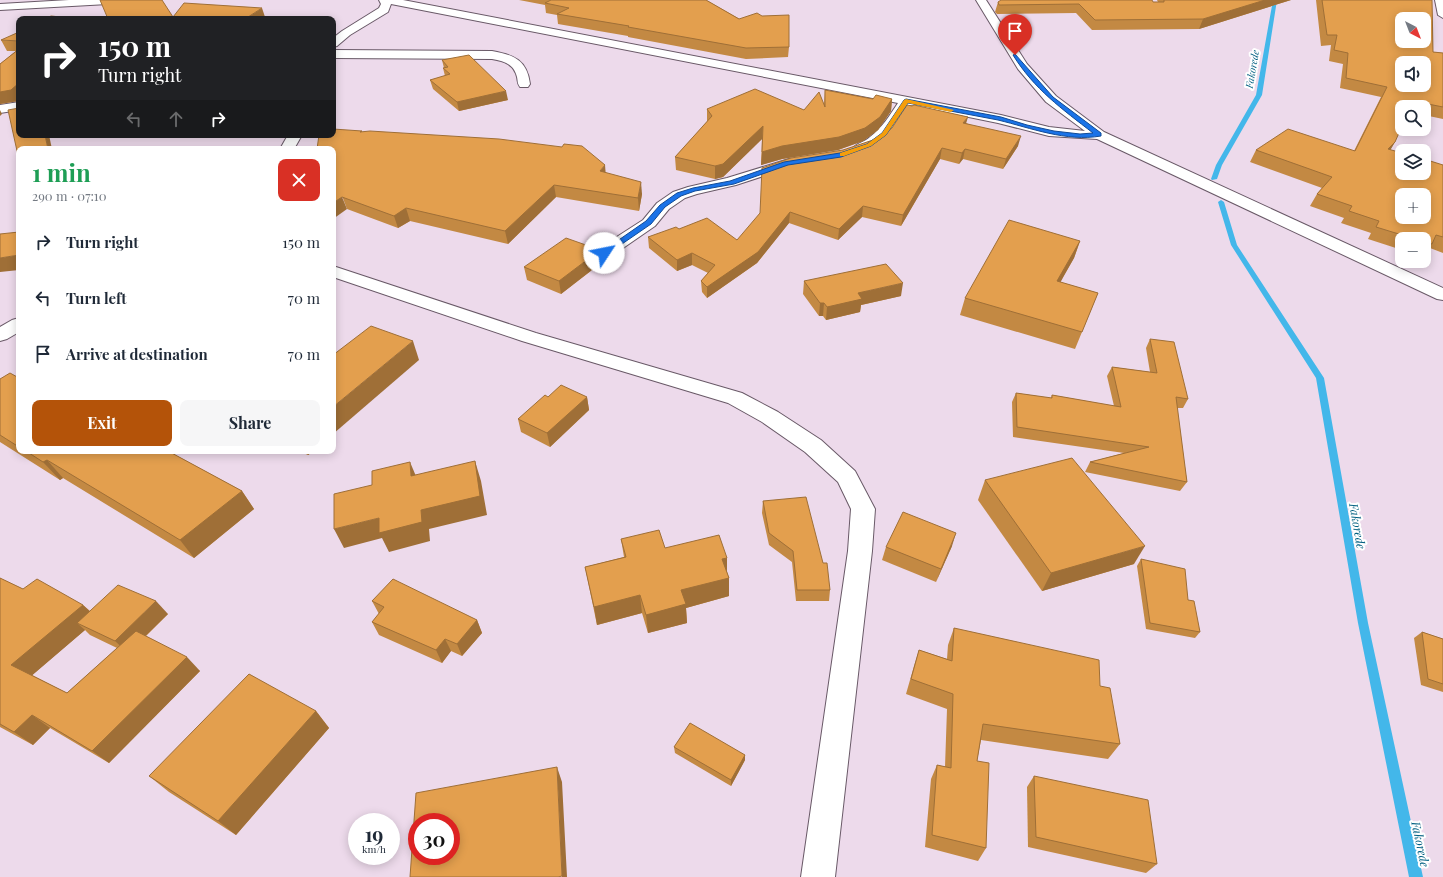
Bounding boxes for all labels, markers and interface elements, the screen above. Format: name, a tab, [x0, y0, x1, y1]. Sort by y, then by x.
north arrow	[1395, 12, 1431, 48]
map controls	[1395, 12, 1431, 268]
pin	[998, 14, 1032, 55]
icon: arrive	[1004, 20, 1026, 42]
text: 150 m	[98, 27, 171, 64]
icon: right	[32, 32, 84, 84]
water label: Fakorede	[1242, 48, 1262, 90]
button: sound	[1395, 56, 1431, 92]
text: Turn right	[98, 63, 181, 87]
button: search	[1395, 100, 1431, 136]
icon: left	[123, 108, 145, 130]
icon: ahead	[165, 108, 187, 130]
icon: right	[207, 108, 229, 130]
button: layers	[1395, 144, 1431, 180]
text: 1 min	[32, 156, 91, 188]
button: close	[278, 159, 320, 201]
text: 290 m · 07:10	[32, 187, 106, 204]
button: +	[1395, 188, 1431, 224]
icon: right	[32, 231, 54, 253]
text: Turn right	[66, 232, 139, 252]
text: 150 m	[282, 232, 320, 252]
position arrow	[583, 232, 625, 274]
button: −	[1395, 232, 1431, 268]
icon: left	[32, 287, 54, 309]
text: Turn left	[66, 288, 127, 308]
text: 70 m	[288, 288, 320, 308]
icon: arrive	[32, 343, 54, 365]
text: Arrive at destination	[66, 344, 208, 364]
text: 70 m	[288, 344, 320, 364]
button: Exit	[32, 400, 172, 446]
button: Share	[180, 400, 320, 446]
water label: Fakorede	[1346, 501, 1370, 550]
speed limit sign: 30	[408, 813, 460, 865]
water label: Fakorede	[1408, 819, 1434, 868]
text: 19	[365, 820, 383, 847]
text: km/h	[362, 842, 386, 856]

